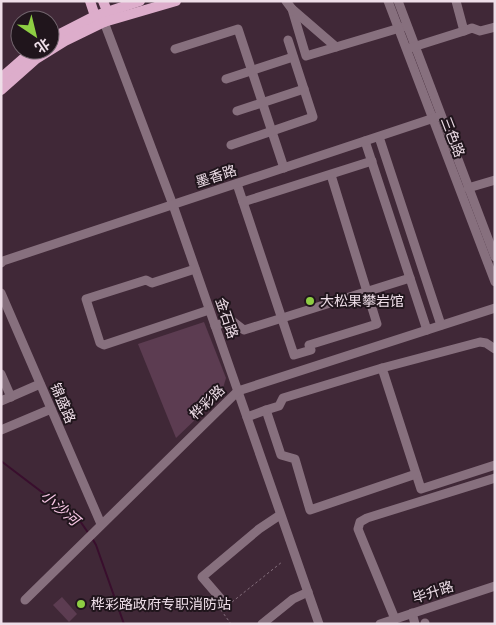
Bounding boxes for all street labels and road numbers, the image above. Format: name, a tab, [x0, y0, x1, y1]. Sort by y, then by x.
street label: 三色路	[438, 114, 469, 159]
street label: 墨香路	[193, 161, 238, 190]
street label: 金石路	[213, 295, 242, 340]
street label: 锦盛路	[47, 380, 79, 425]
street label: 桦彩路	[186, 381, 228, 422]
street label: 毕升路	[410, 577, 455, 606]

